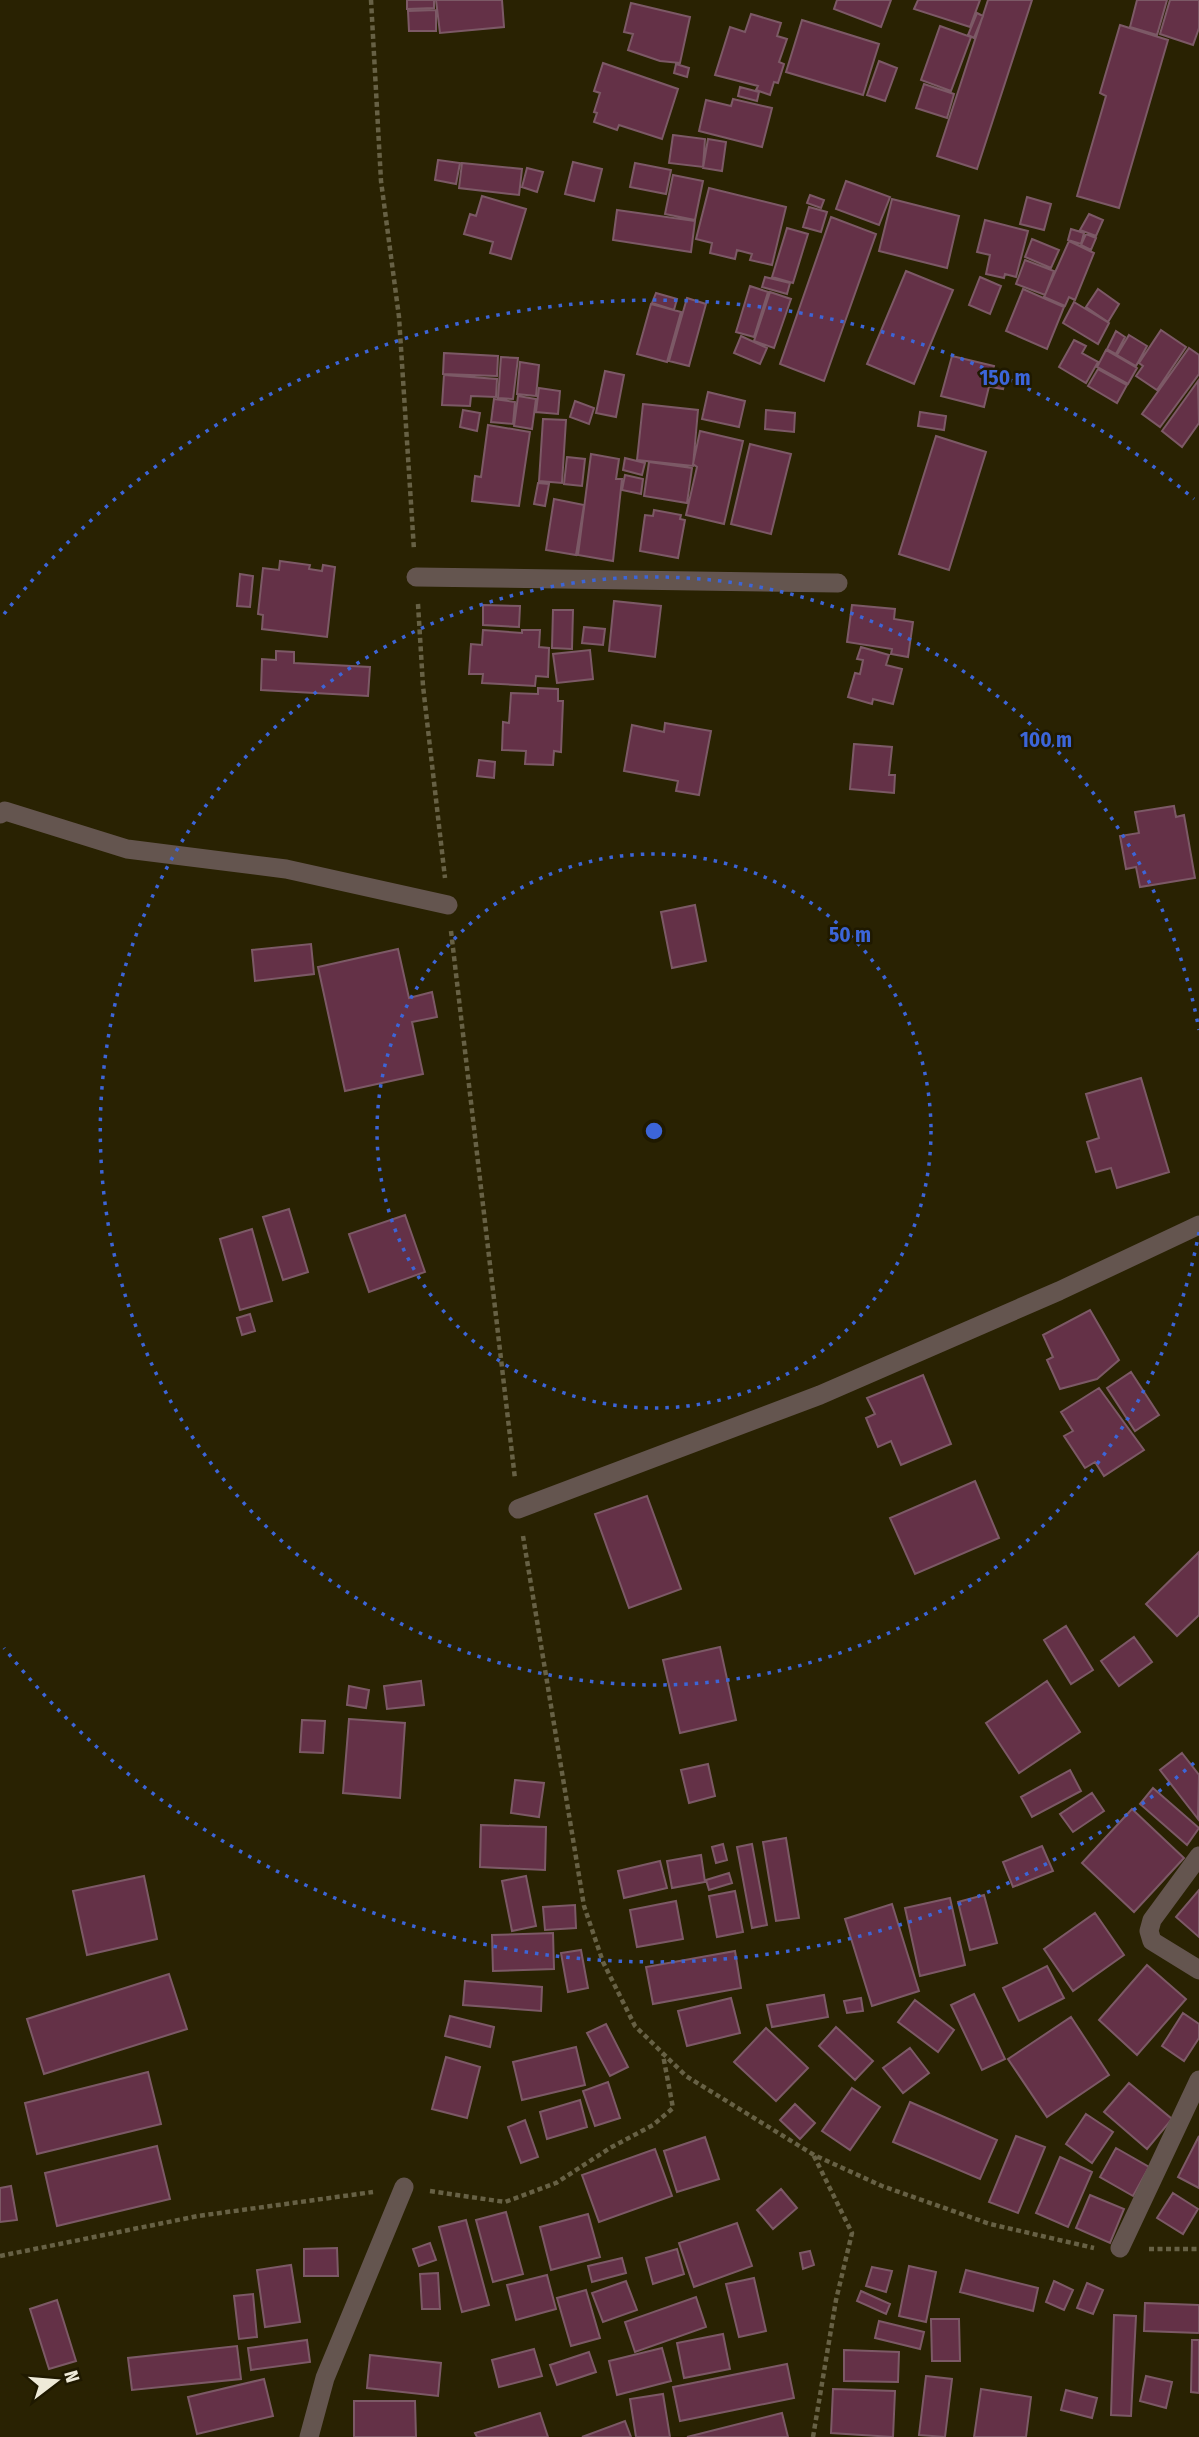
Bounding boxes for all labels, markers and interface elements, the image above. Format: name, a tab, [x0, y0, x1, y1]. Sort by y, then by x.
text: 150 m	[979, 365, 1031, 391]
text: 100 m	[1020, 727, 1072, 753]
text: 50 m	[829, 922, 871, 948]
centre of rings	[642, 1119, 666, 1143]
north arrow	[21, 2346, 91, 2416]
text: N	[59, 2368, 84, 2385]

